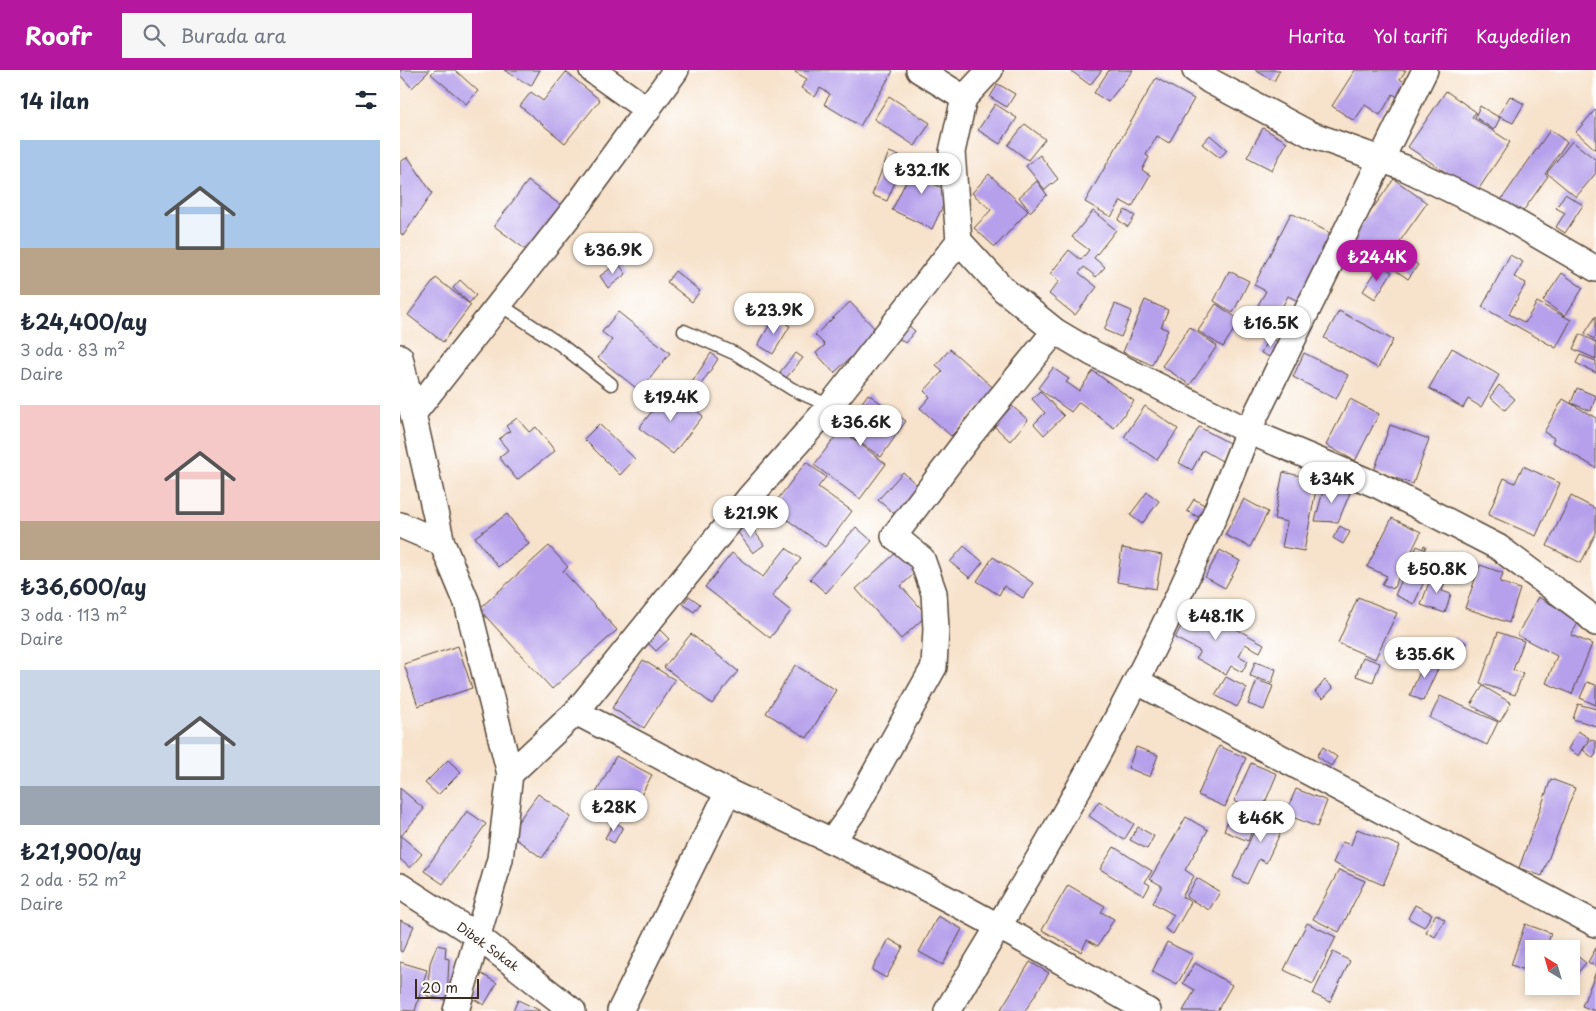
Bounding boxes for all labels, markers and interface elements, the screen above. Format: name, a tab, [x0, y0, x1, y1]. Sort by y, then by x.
search box	[122, 13, 472, 58]
text: Roofr	[25, 17, 92, 53]
icon: search	[140, 21, 168, 49]
text: Burada ara	[180, 21, 286, 49]
text: Harita	[1288, 22, 1345, 49]
text: Yol tarifi	[1373, 22, 1448, 49]
text: Kaydedilen	[1476, 22, 1571, 49]
text: 14 ilan	[20, 84, 89, 116]
icon: filters	[352, 86, 380, 114]
pin: ₺32.1K	[881, 152, 963, 195]
text: ₺32.1K	[894, 157, 950, 181]
icon: home	[155, 173, 245, 263]
pin: ₺36.9K	[572, 232, 654, 275]
text: ₺36.9K	[584, 237, 642, 261]
pin: ₺24.4K	[1336, 240, 1418, 282]
text: ₺24.4K	[1347, 244, 1407, 268]
pin: ₺23.9K	[733, 292, 815, 335]
text: ₺23.9K	[745, 297, 803, 321]
text: ₺24,400/ay	[20, 305, 147, 337]
pin: ₺16.5K	[1230, 306, 1312, 348]
text: ₺16.5K	[1243, 310, 1299, 334]
text: 3 oda · 83 m²	[20, 337, 126, 361]
text: Daire	[20, 361, 63, 385]
pin: ₺19.4K	[630, 380, 712, 422]
text: ₺19.4K	[644, 384, 698, 408]
pin: ₺36.6K	[820, 404, 902, 447]
text: ₺36.6K	[831, 409, 891, 433]
icon: home	[155, 438, 245, 528]
pin: ₺34K	[1302, 462, 1362, 504]
text: ₺34K	[1310, 466, 1354, 490]
pin: ₺21.9K	[710, 496, 792, 538]
text: ₺21.9K	[724, 500, 778, 524]
pin: ₺50.8K	[1396, 552, 1478, 594]
text: ₺50.8K	[1407, 556, 1467, 580]
text: ₺36,600/ay	[20, 570, 147, 602]
pin: ₺48.1K	[1175, 598, 1257, 641]
text: 3 oda · 113 m²	[20, 602, 128, 626]
text: ₺48.1K	[1188, 603, 1244, 627]
text: Daire	[20, 626, 63, 650]
pin: ₺35.6K	[1384, 636, 1466, 679]
text: ₺35.6K	[1395, 641, 1455, 665]
icon: home	[155, 703, 245, 793]
pin: ₺28K	[584, 790, 644, 832]
text: ₺28K	[592, 794, 636, 818]
pin: ₺46K	[1231, 800, 1291, 843]
text: ₺46K	[1238, 805, 1284, 829]
text: ₺21,900/ay	[20, 835, 142, 867]
text: 2 oda · 52 m²	[20, 867, 127, 891]
text: Daire	[20, 891, 63, 915]
street label: Dibek Sokak	[453, 917, 523, 975]
north arrow	[1525, 940, 1580, 995]
map controls	[1525, 940, 1580, 995]
scale bar	[415, 976, 479, 999]
text: 20 m	[422, 977, 458, 998]

